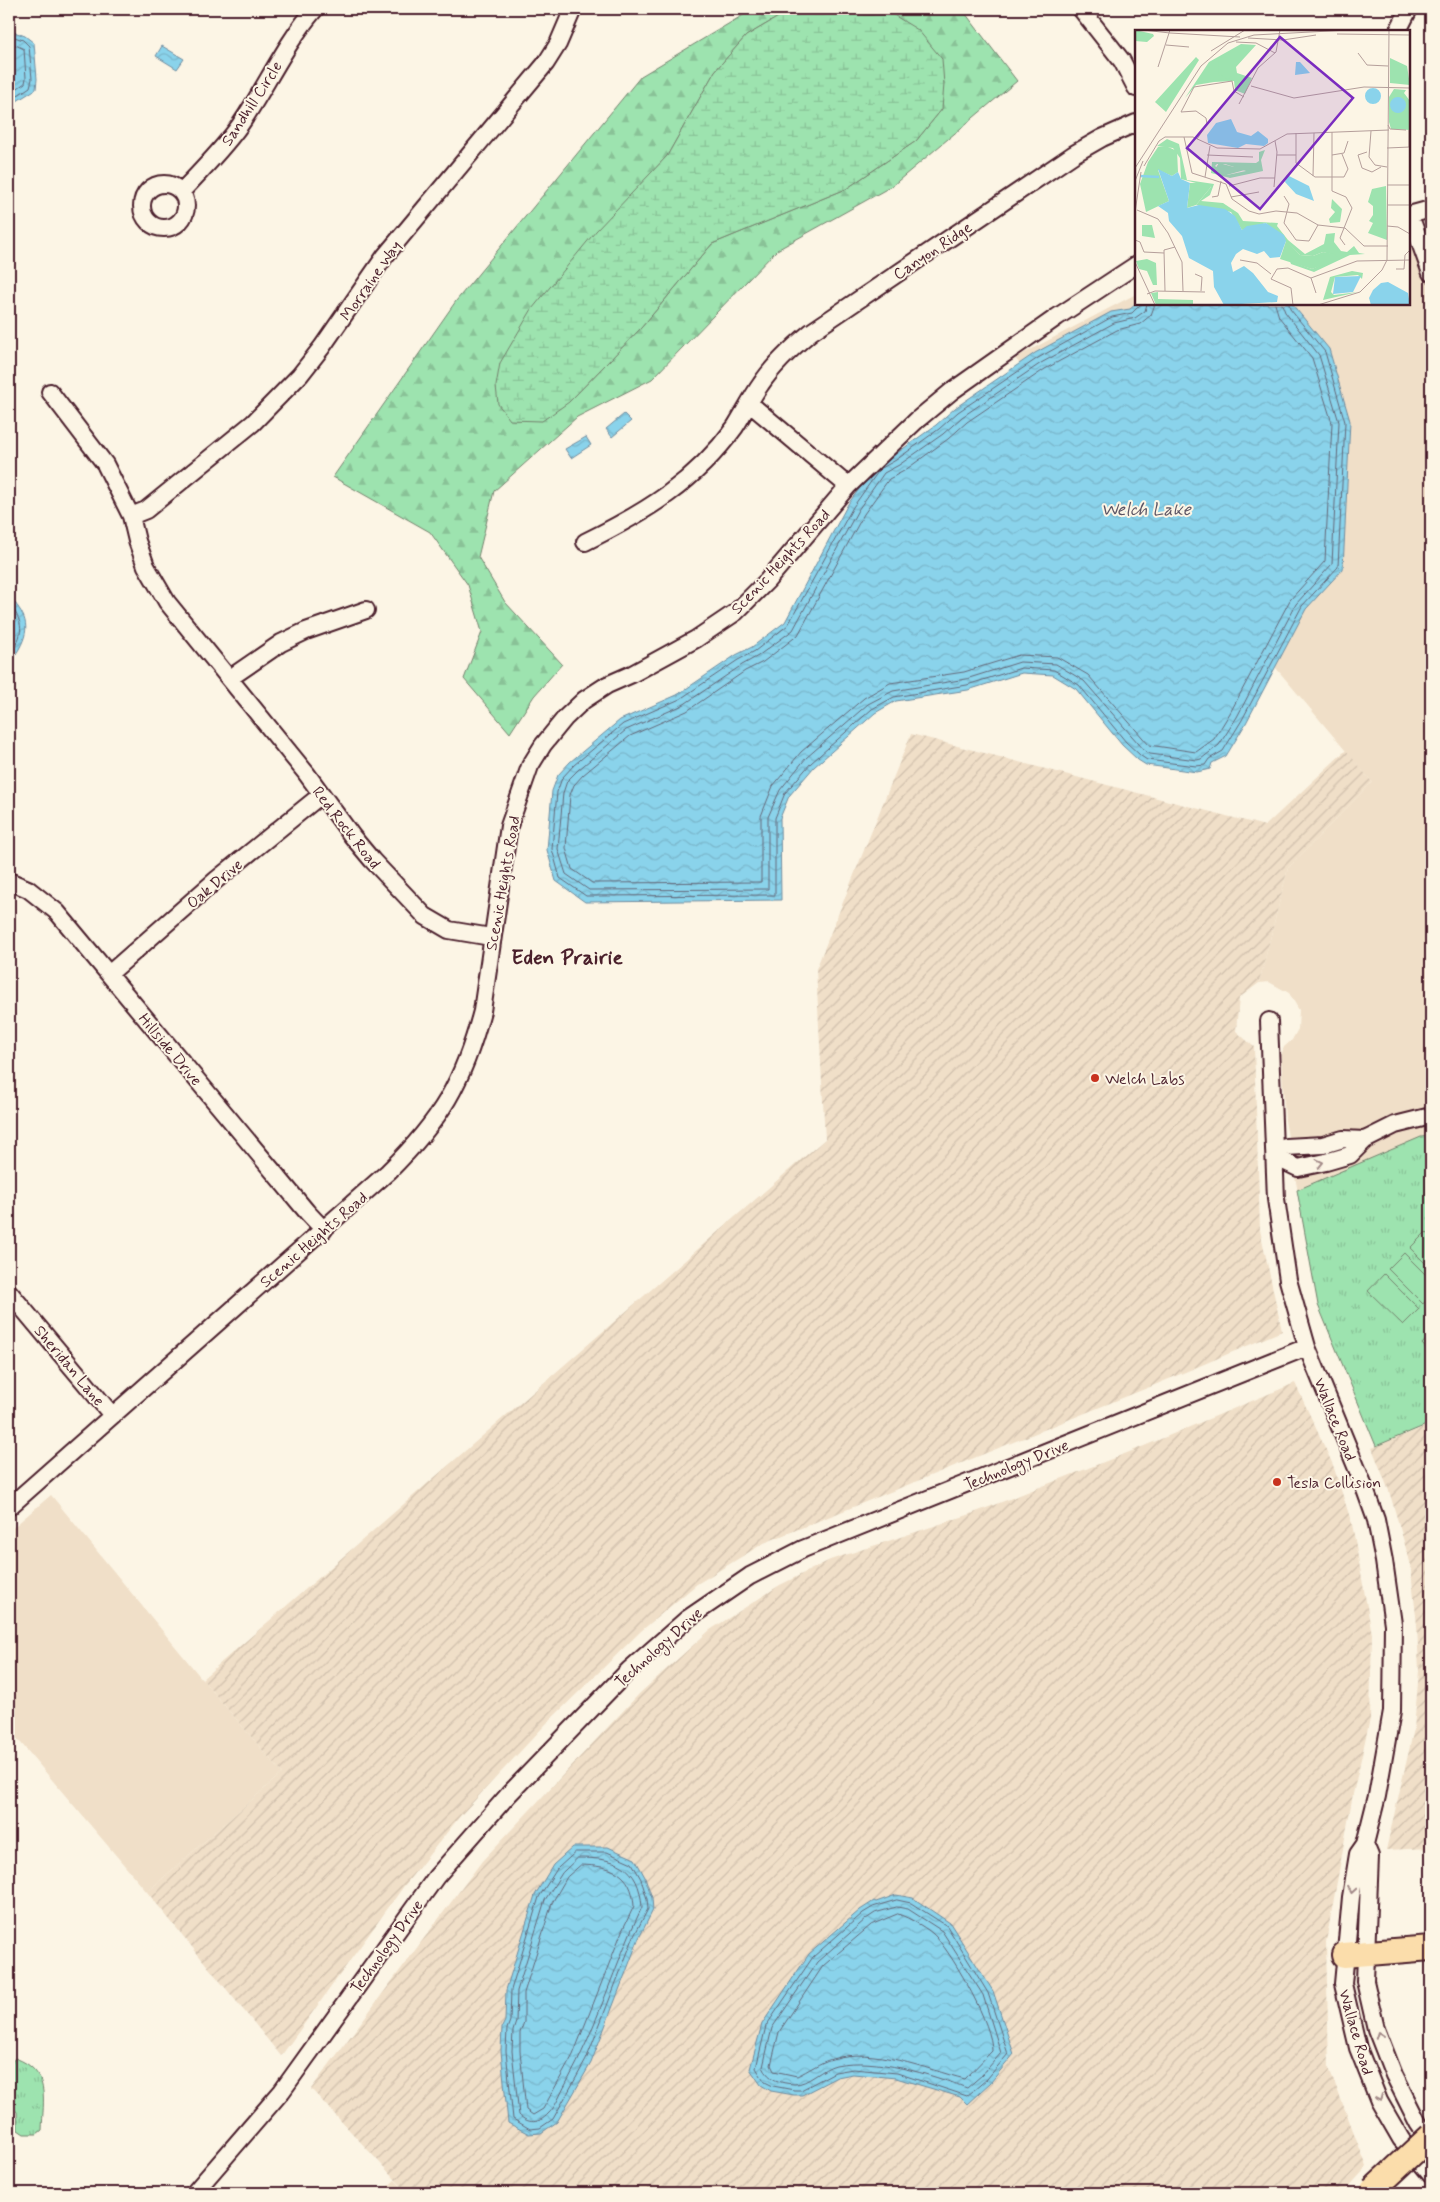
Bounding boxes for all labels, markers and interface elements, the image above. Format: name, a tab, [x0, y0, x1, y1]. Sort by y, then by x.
inset map	[1135, 30, 1410, 305]
street label: Sandhill Circle	[217, 57, 288, 150]
street label: Canyon Ridge	[889, 217, 976, 285]
street label: Morraine Way	[336, 237, 407, 325]
water label: Welch Lake	[1101, 498, 1192, 522]
street label: Scenic Heights Road	[727, 505, 835, 619]
street label: Red Rock Road	[307, 782, 385, 874]
street label: Scenic Heights Road	[481, 814, 526, 952]
street label: Oak Drive	[182, 855, 247, 914]
district label: Eden Prairie	[511, 944, 623, 972]
street label: Hillside Drive	[133, 1009, 206, 1091]
place label: Welch Labs	[1105, 1069, 1185, 1090]
marker: Welch Labs	[1089, 1072, 1101, 1084]
one-way arrow	[1316, 1158, 1325, 1169]
street label: Scenic Heights Road	[256, 1187, 372, 1293]
street label: Sheridan Lane	[29, 1321, 109, 1411]
street label: Wallace Road	[1308, 1375, 1361, 1464]
street label: Technology Drive	[961, 1435, 1072, 1497]
place label: Tesla Collision	[1287, 1473, 1381, 1494]
marker: Tesla Collision	[1271, 1476, 1283, 1488]
street label: Technology Drive	[611, 1603, 708, 1694]
one-way arrow	[1348, 1885, 1358, 1894]
street label: Technology Drive	[346, 1896, 429, 1999]
street label: Wallace Road	[1333, 1987, 1378, 2078]
one-way arrow	[1375, 2032, 1385, 2040]
one-way arrow	[1372, 2093, 1383, 2102]

